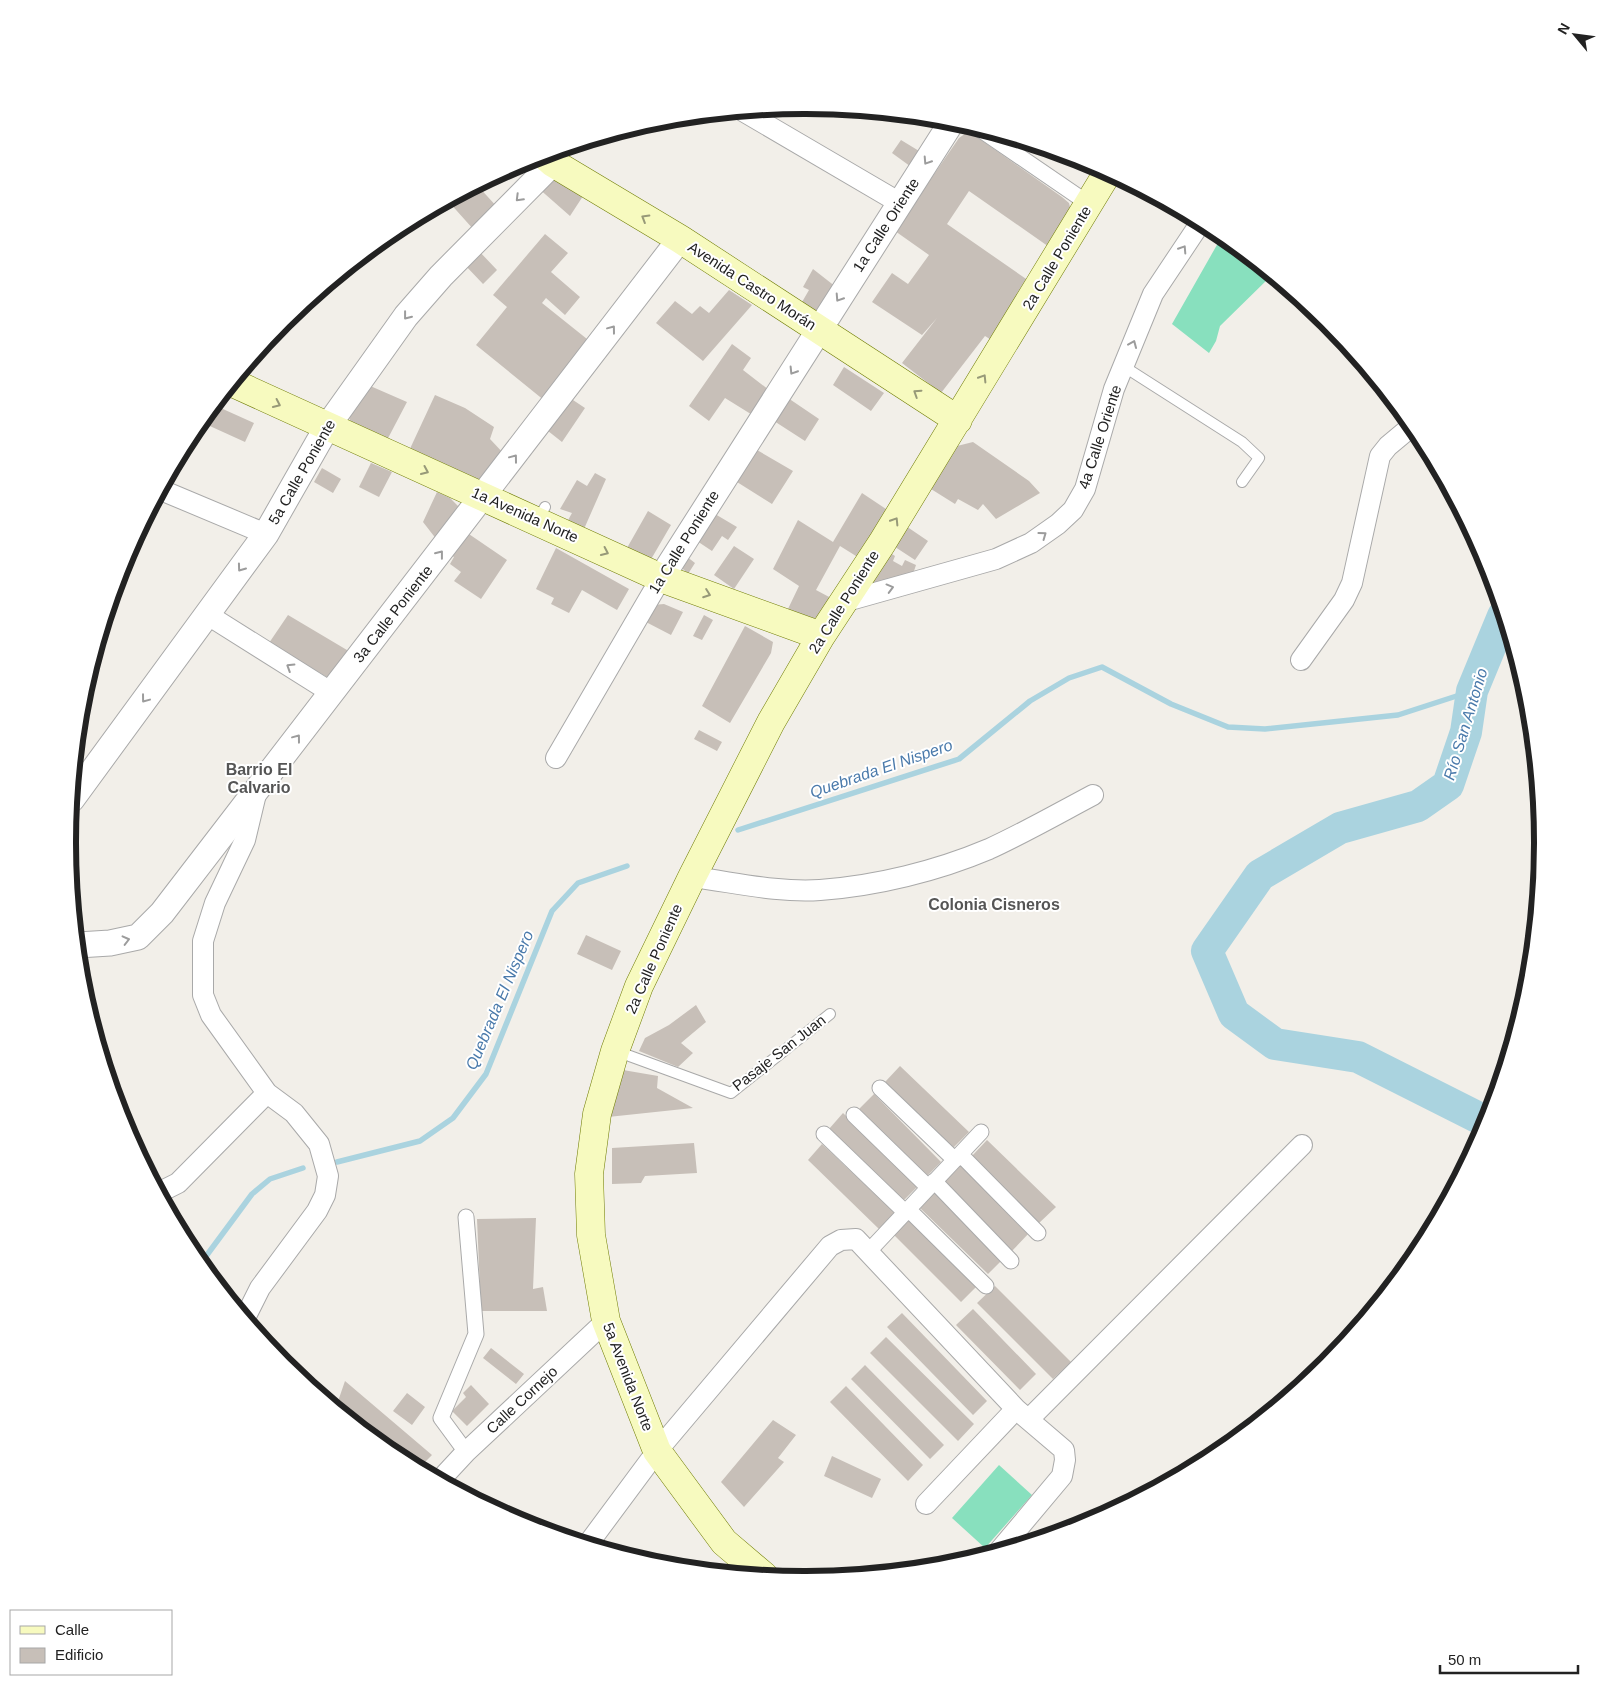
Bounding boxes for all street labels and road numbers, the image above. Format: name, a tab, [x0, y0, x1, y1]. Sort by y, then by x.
street label: 1a Calle Oriente	[849, 175, 922, 275]
street label: 2a Calle Poniente	[1019, 203, 1094, 313]
street label: Avenida Castro Morán	[685, 238, 819, 333]
street label: 4a Calle Oriente	[1075, 383, 1124, 491]
street label: 5a Calle Poniente	[265, 416, 339, 527]
street label: 1a Avenida Norte	[469, 483, 581, 546]
street label: 1a Calle Poniente	[645, 487, 722, 596]
street label: 2a Calle Poniente	[805, 547, 882, 656]
street label: 3a Calle Poniente	[349, 562, 436, 666]
street label: 2a Calle Poniente	[622, 901, 685, 1016]
street label: Pasaje San Juan	[729, 1011, 829, 1094]
street label: 5a Avenida Norte	[600, 1320, 657, 1433]
street label: Calle Cornejo	[483, 1362, 561, 1437]

